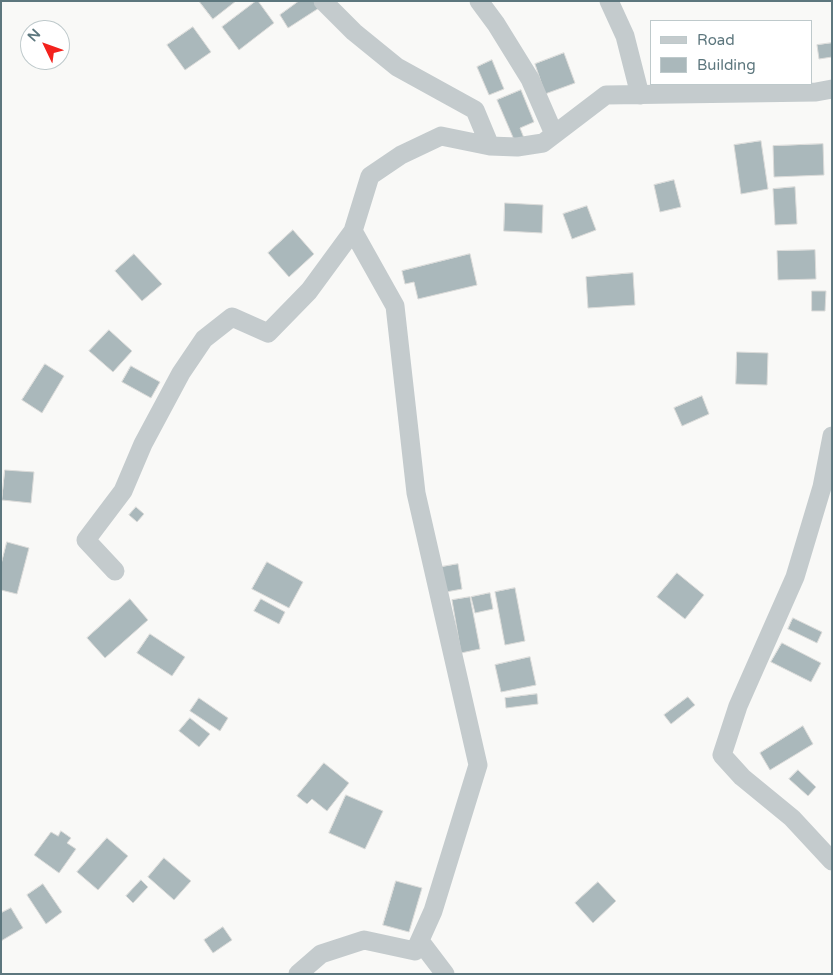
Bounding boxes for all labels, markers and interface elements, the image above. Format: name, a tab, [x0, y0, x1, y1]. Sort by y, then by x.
north arrow	[20, 20, 70, 70]
legend	[650, 20, 813, 85]
text: N	[24, 25, 44, 45]
text: Road	[697, 31, 735, 49]
text: Building	[697, 56, 756, 74]

